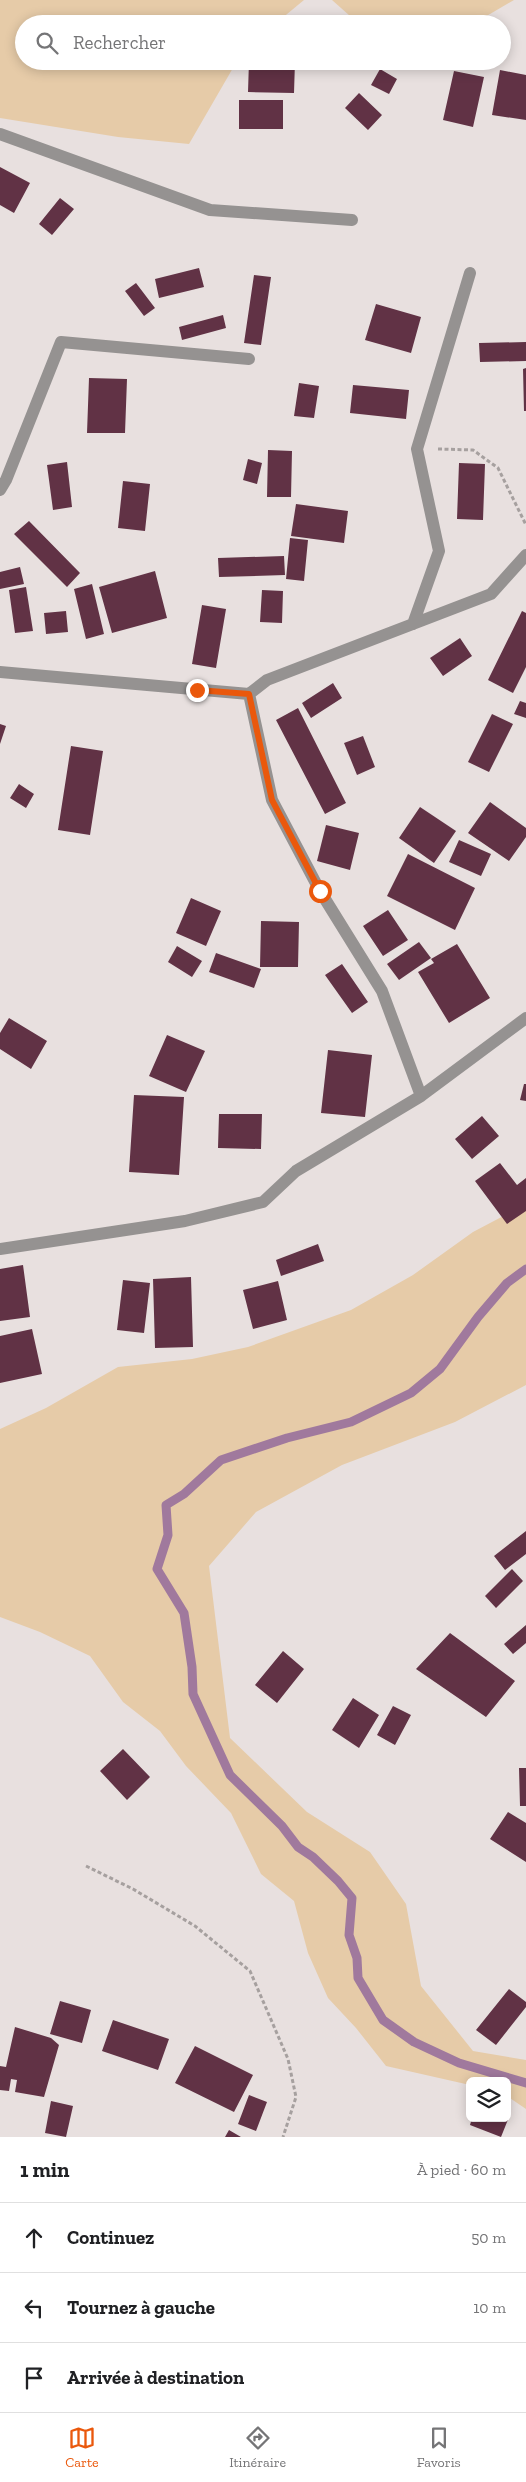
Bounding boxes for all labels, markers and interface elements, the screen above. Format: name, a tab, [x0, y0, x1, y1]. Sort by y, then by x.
search box	[15, 15, 511, 70]
icon: search	[33, 29, 61, 57]
text: Rechercher	[73, 31, 166, 54]
route end	[186, 679, 209, 702]
route start	[309, 880, 332, 903]
map controls	[466, 2077, 511, 2122]
button: layers	[466, 2077, 511, 2122]
text: 1 min	[20, 2157, 70, 2182]
text: À pied · 60 m	[417, 2160, 506, 2179]
icon: ahead	[20, 2224, 48, 2252]
text: Continuez	[67, 2226, 154, 2249]
text: 50 m	[471, 2228, 506, 2247]
icon: left	[20, 2294, 48, 2322]
text: Tournez à gauche	[67, 2296, 215, 2319]
text: 10 m	[473, 2298, 506, 2317]
icon: arrive	[20, 2364, 48, 2392]
text: Arrivée à destination	[67, 2366, 244, 2389]
tab: Carte	[65, 2424, 99, 2471]
tab: Itinéraire	[229, 2424, 286, 2471]
tab: Favoris	[417, 2424, 461, 2471]

